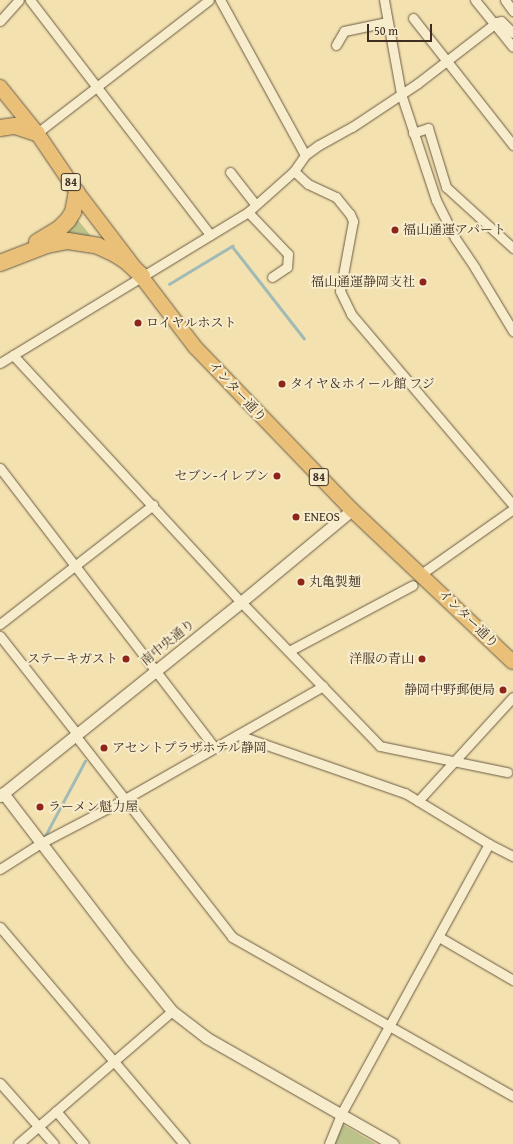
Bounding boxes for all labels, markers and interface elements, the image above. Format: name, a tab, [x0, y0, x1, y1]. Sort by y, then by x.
scale bar	[369, 16, 434, 42]
text: 50 m	[374, 22, 398, 39]
road number: 84	[60, 172, 82, 192]
place label: 福山通運アパート	[403, 222, 507, 238]
marker: 福山通運アパート	[390, 225, 400, 235]
place label: 福山通運静岡支社	[311, 274, 415, 290]
marker: 福山通運静岡支社	[418, 277, 428, 287]
place label: ロイヤルホスト	[146, 315, 237, 331]
marker: ロイヤルホスト	[133, 318, 143, 328]
street label: インター通り	[205, 358, 269, 426]
place label: タイヤ＆ホイール館 フジ	[290, 376, 436, 392]
marker: タイヤ＆ホイール館 フジ	[277, 379, 287, 389]
road number: 84	[308, 467, 330, 487]
place label: セブン-イレブン	[174, 468, 269, 484]
marker: セブン-イレブン	[272, 471, 282, 481]
place label: ENEOS	[304, 509, 340, 525]
marker: ENEOS	[291, 512, 301, 522]
place label: 丸亀製麺	[309, 574, 361, 590]
marker: 丸亀製麺	[296, 577, 306, 587]
street label: インター通り	[435, 586, 501, 652]
street label: 南中央通り	[138, 616, 198, 670]
place label: ステーキガスト	[27, 651, 118, 667]
place label: 洋服の青山	[349, 651, 414, 667]
marker: ステーキガスト	[121, 654, 131, 664]
marker: 洋服の青山	[417, 654, 427, 664]
place label: 静岡中野郵便局	[404, 682, 495, 698]
marker: 静岡中野郵便局	[498, 685, 508, 695]
place label: アセントプラザホテル静岡	[112, 740, 268, 756]
marker: アセントプラザホテル静岡	[99, 743, 109, 753]
place label: ラーメン魁力屋	[48, 799, 139, 815]
marker: ラーメン魁力屋	[35, 802, 45, 812]

